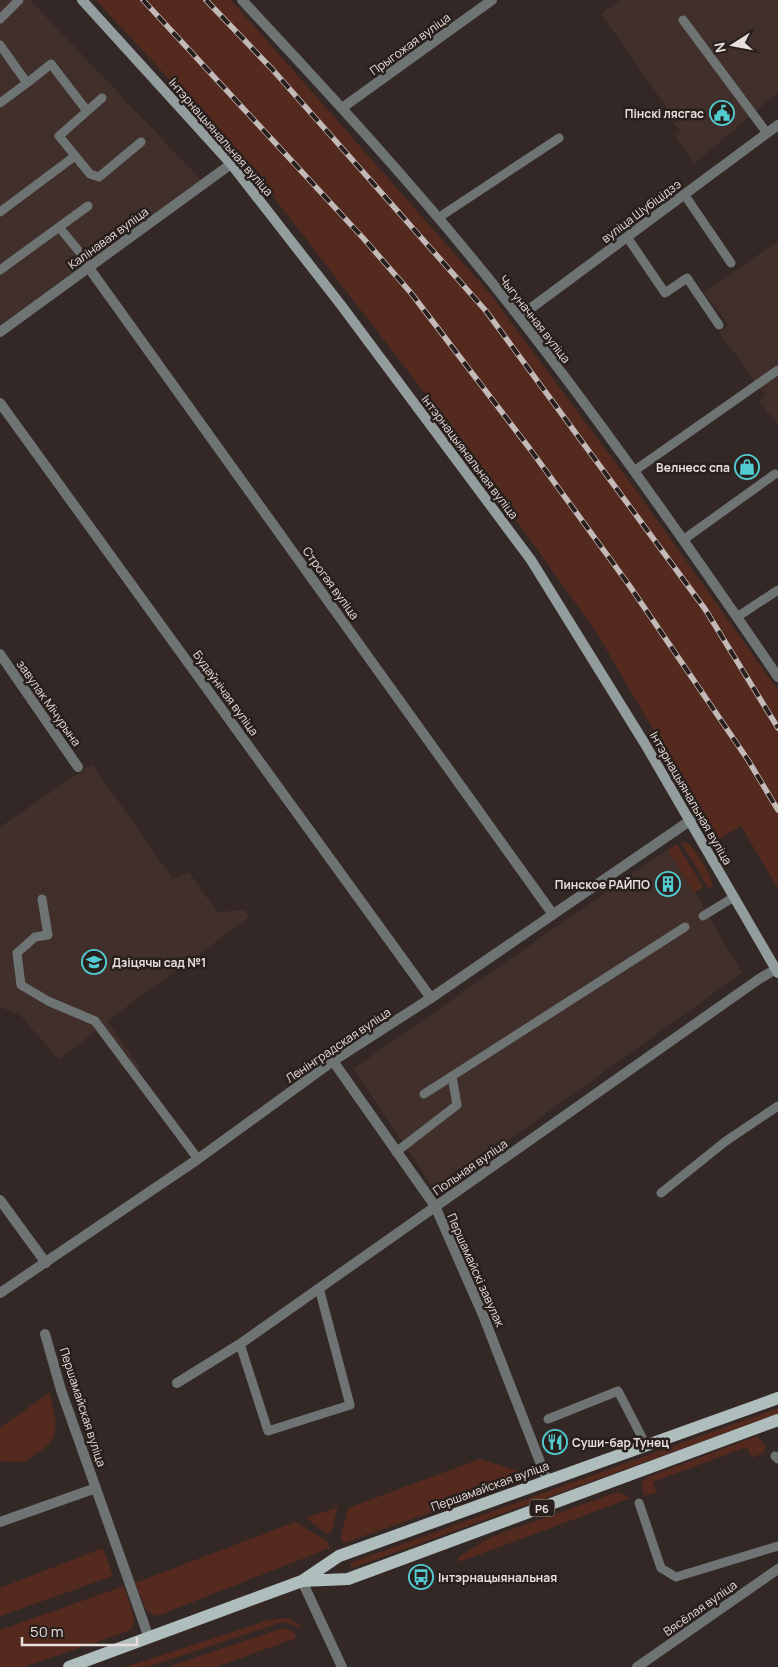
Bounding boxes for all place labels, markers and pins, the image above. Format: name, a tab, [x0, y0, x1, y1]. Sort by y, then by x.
public building icon: Пінскі лясгас	[709, 100, 735, 126]
place label: Пінскі лясгас	[625, 105, 704, 122]
shop icon: Велнесс спа	[734, 454, 760, 480]
place label: Велнесс спа	[656, 459, 730, 476]
building icon: Пинское РАЙПО	[655, 871, 681, 897]
place label: Пинское РАЙПО	[555, 876, 650, 893]
school or university icon: Дзіцячы сад №1	[81, 949, 107, 975]
place label: Дзіцячы сад №1	[112, 954, 206, 971]
restaurant icon: Суши-бар Тунец	[542, 1429, 568, 1455]
place label: Суши-бар Тунец	[572, 1434, 669, 1451]
bus stop icon: Інтэрнацыянальная	[408, 1564, 434, 1590]
place label: Інтэрнацыянальная	[438, 1569, 557, 1586]

